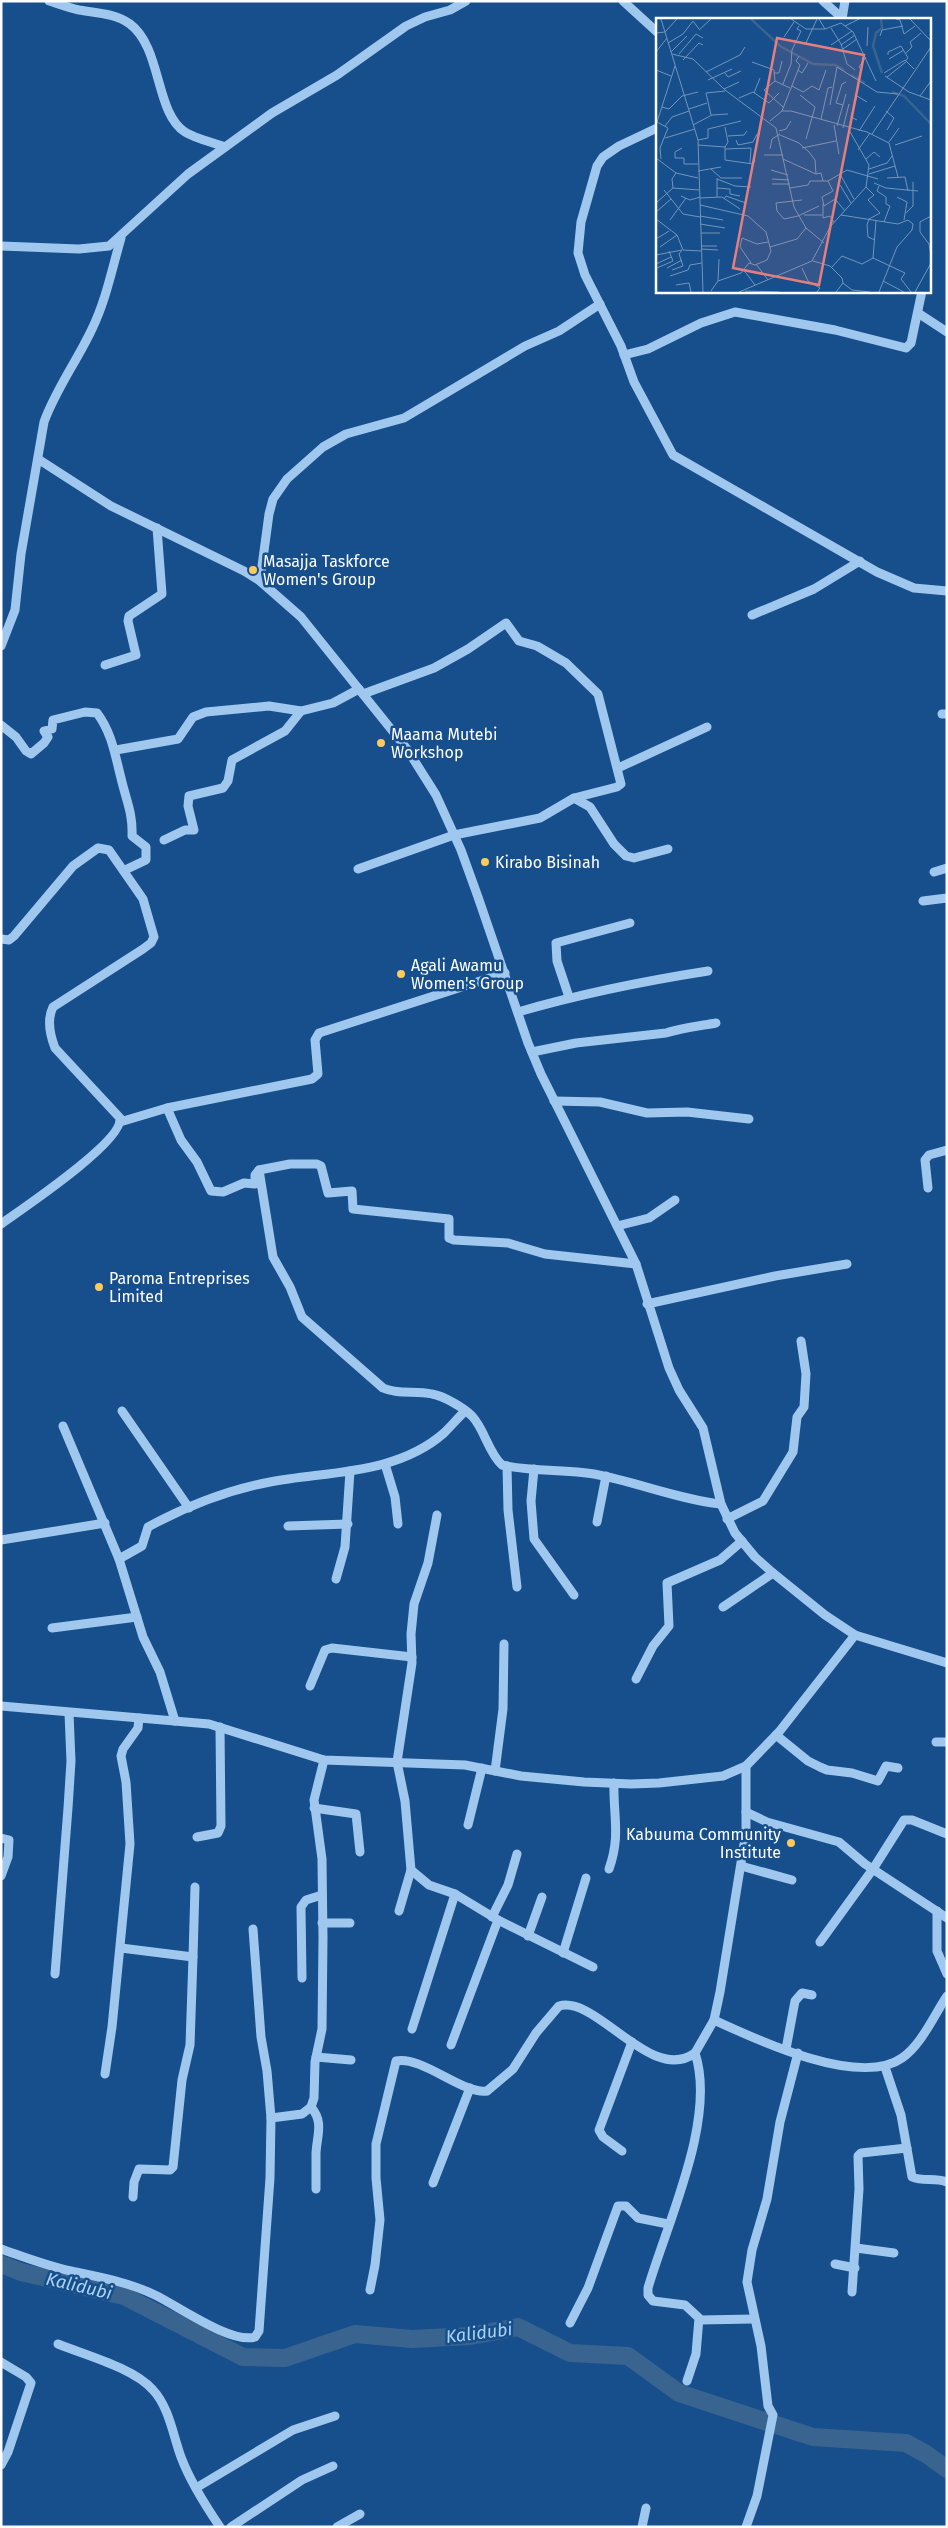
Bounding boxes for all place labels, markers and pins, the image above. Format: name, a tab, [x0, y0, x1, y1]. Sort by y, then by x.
place label: Masajja Taskforce Women's Group	[263, 552, 390, 589]
marker: Masajja Taskforce Women's Group	[247, 564, 259, 576]
place label: Maama Mutebi Workshop	[391, 725, 497, 762]
marker: Maama Mutebi Workshop	[375, 737, 387, 749]
place label: Kirabo Bisinah	[495, 853, 600, 872]
marker: Kirabo Bisinah	[479, 856, 491, 868]
place label: Agali Awamu Women's Group	[411, 956, 524, 993]
marker: Agali Awamu Women's Group	[395, 968, 407, 980]
place label: Paroma Entreprises Limited	[109, 1269, 250, 1306]
marker: Paroma Entreprises Limited	[93, 1281, 105, 1293]
place label: Kabuuma Community Institute	[626, 1825, 781, 1862]
marker: Kabuuma Community Institute	[785, 1837, 797, 1849]

